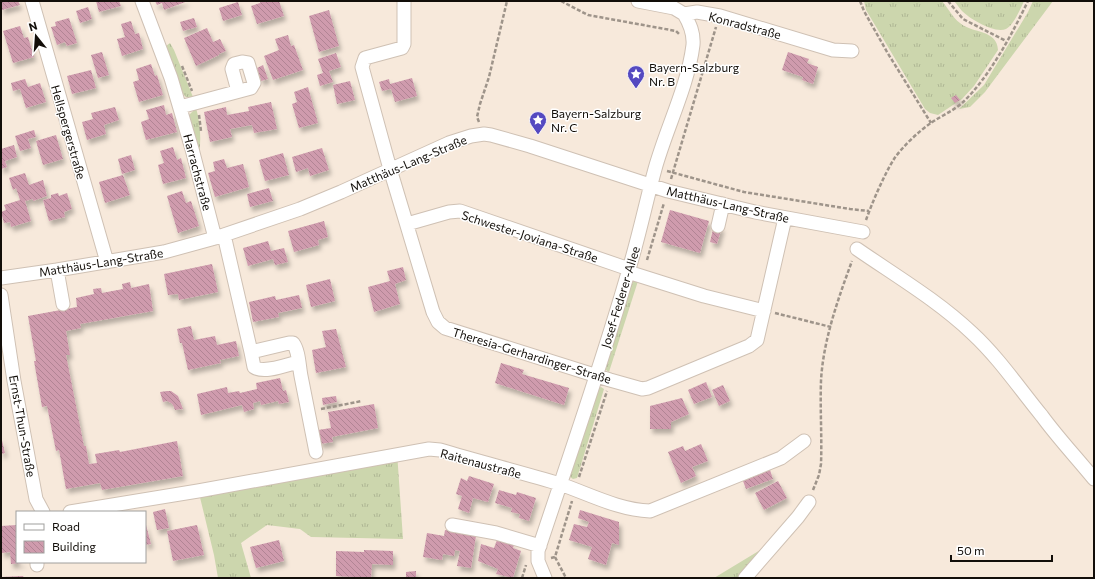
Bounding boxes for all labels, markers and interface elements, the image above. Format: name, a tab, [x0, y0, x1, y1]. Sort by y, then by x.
street label: Konradstraße	[707, 9, 783, 41]
north arrow	[16, 16, 56, 56]
text: N	[27, 19, 39, 33]
place label: Bayern-Salzburg Nr. B	[649, 60, 740, 88]
place icon: Bayern-Salzburg Nr. B	[626, 64, 646, 89]
street label: Hellspergerstraße	[49, 83, 89, 181]
place label: Bayern-Salzburg Nr. C	[551, 106, 642, 134]
place icon: Bayern-Salzburg Nr. C	[528, 110, 548, 135]
street label: Harrachstraße	[181, 132, 215, 212]
street label: Matthäus-Lang-Straße	[347, 132, 469, 194]
street label: Matthäus-Lang-Straße	[665, 183, 791, 225]
street label: Schwester-Joviana-Straße	[460, 207, 600, 266]
street label: Josef-Federer-Allee	[598, 244, 643, 350]
street label: Matthäus-Lang-Straße	[38, 245, 164, 279]
street label: Theresia-Gerhardinger-Straße	[451, 324, 613, 386]
street label: Ernst-Thun-Straße	[7, 374, 39, 478]
street label: Raitenaustraße	[439, 445, 523, 481]
legend	[16, 511, 146, 563]
text: Road	[52, 519, 80, 533]
scale bar	[951, 537, 1052, 563]
text: Building	[52, 539, 96, 553]
text: 50 m	[957, 543, 985, 557]

